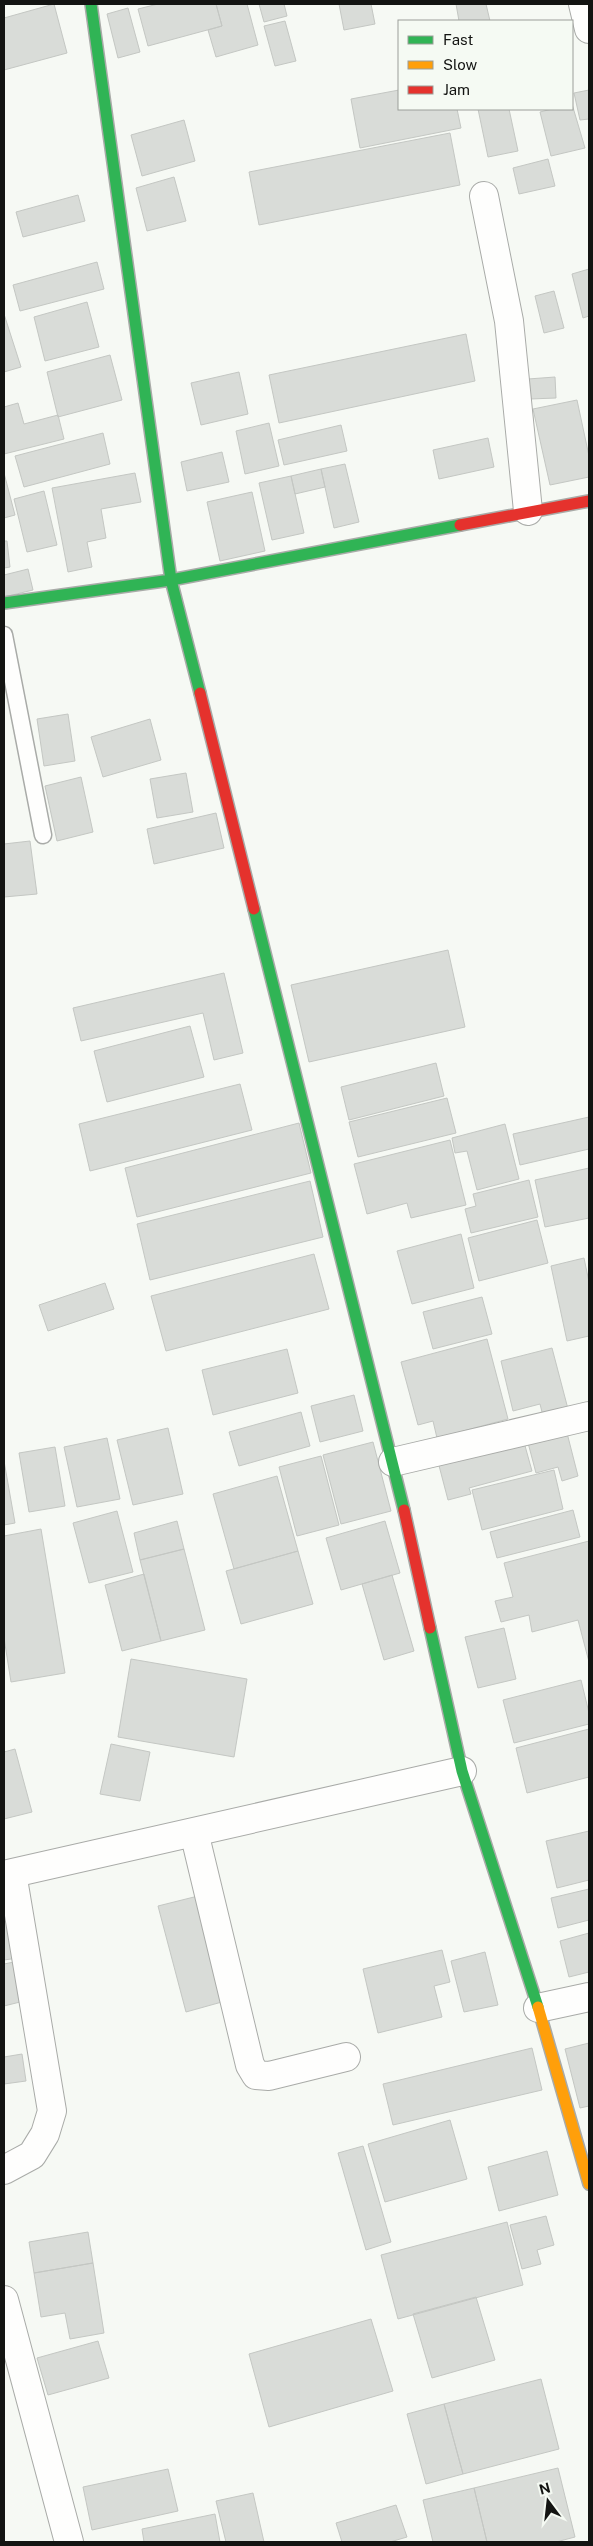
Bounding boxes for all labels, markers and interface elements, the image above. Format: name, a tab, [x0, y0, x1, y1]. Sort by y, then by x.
legend	[398, 20, 573, 110]
text: Fast	[443, 31, 473, 48]
text: Slow	[443, 56, 478, 73]
text: Jam	[443, 81, 470, 98]
north arrow	[523, 2476, 573, 2526]
text: N	[537, 2479, 552, 2498]

